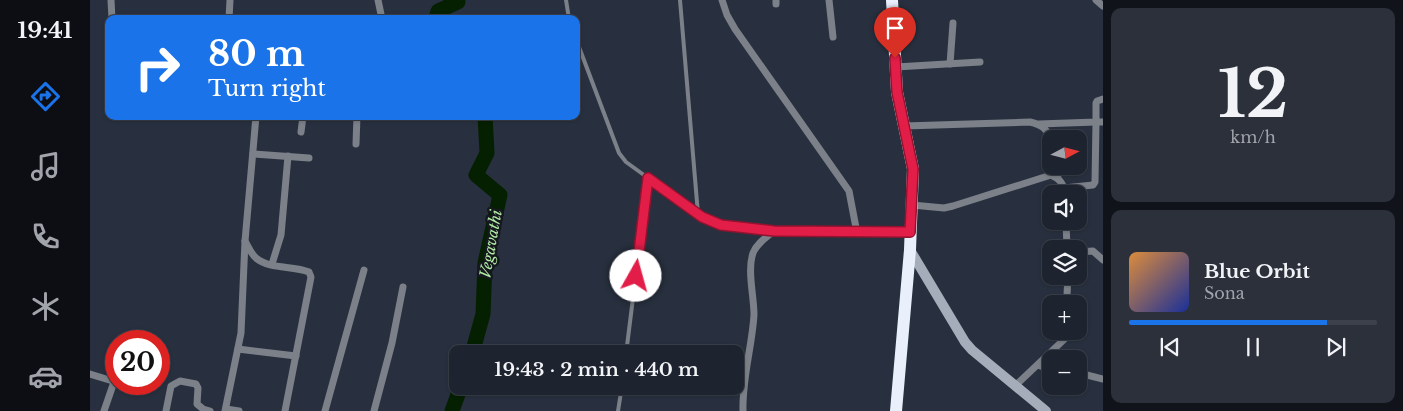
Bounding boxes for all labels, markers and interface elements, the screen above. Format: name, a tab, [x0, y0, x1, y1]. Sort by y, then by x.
pin	[874, 7, 916, 58]
icon: arrive	[881, 14, 909, 42]
text: 19:41	[18, 17, 72, 44]
text: 80 m	[208, 32, 305, 75]
icon: right	[125, 35, 190, 100]
text: 12	[1218, 54, 1288, 135]
text: Turn right	[208, 75, 326, 102]
icon: directions	[28, 79, 63, 114]
text: km/h	[1230, 127, 1276, 147]
north arrow	[1042, 130, 1088, 175]
map controls	[1042, 130, 1087, 395]
icon: music	[28, 149, 63, 184]
button: sound	[1042, 185, 1087, 230]
water label: Vegavathi	[475, 207, 506, 280]
icon: phone	[28, 219, 63, 254]
button: layers	[1042, 240, 1087, 285]
position arrow	[609, 249, 661, 301]
text: Blue Orbit	[1204, 260, 1310, 283]
text: Sona	[1204, 283, 1245, 303]
icon: climate	[28, 289, 63, 324]
button: +	[1042, 295, 1087, 340]
speed limit sign: 20	[105, 330, 170, 395]
icon: previous	[1156, 333, 1184, 361]
icon: pause	[1239, 333, 1267, 361]
icon: next	[1322, 333, 1350, 361]
button: −	[1042, 350, 1087, 395]
text: 19:43 · 2 min · 440 m	[494, 358, 699, 381]
icon: car	[28, 359, 63, 394]

